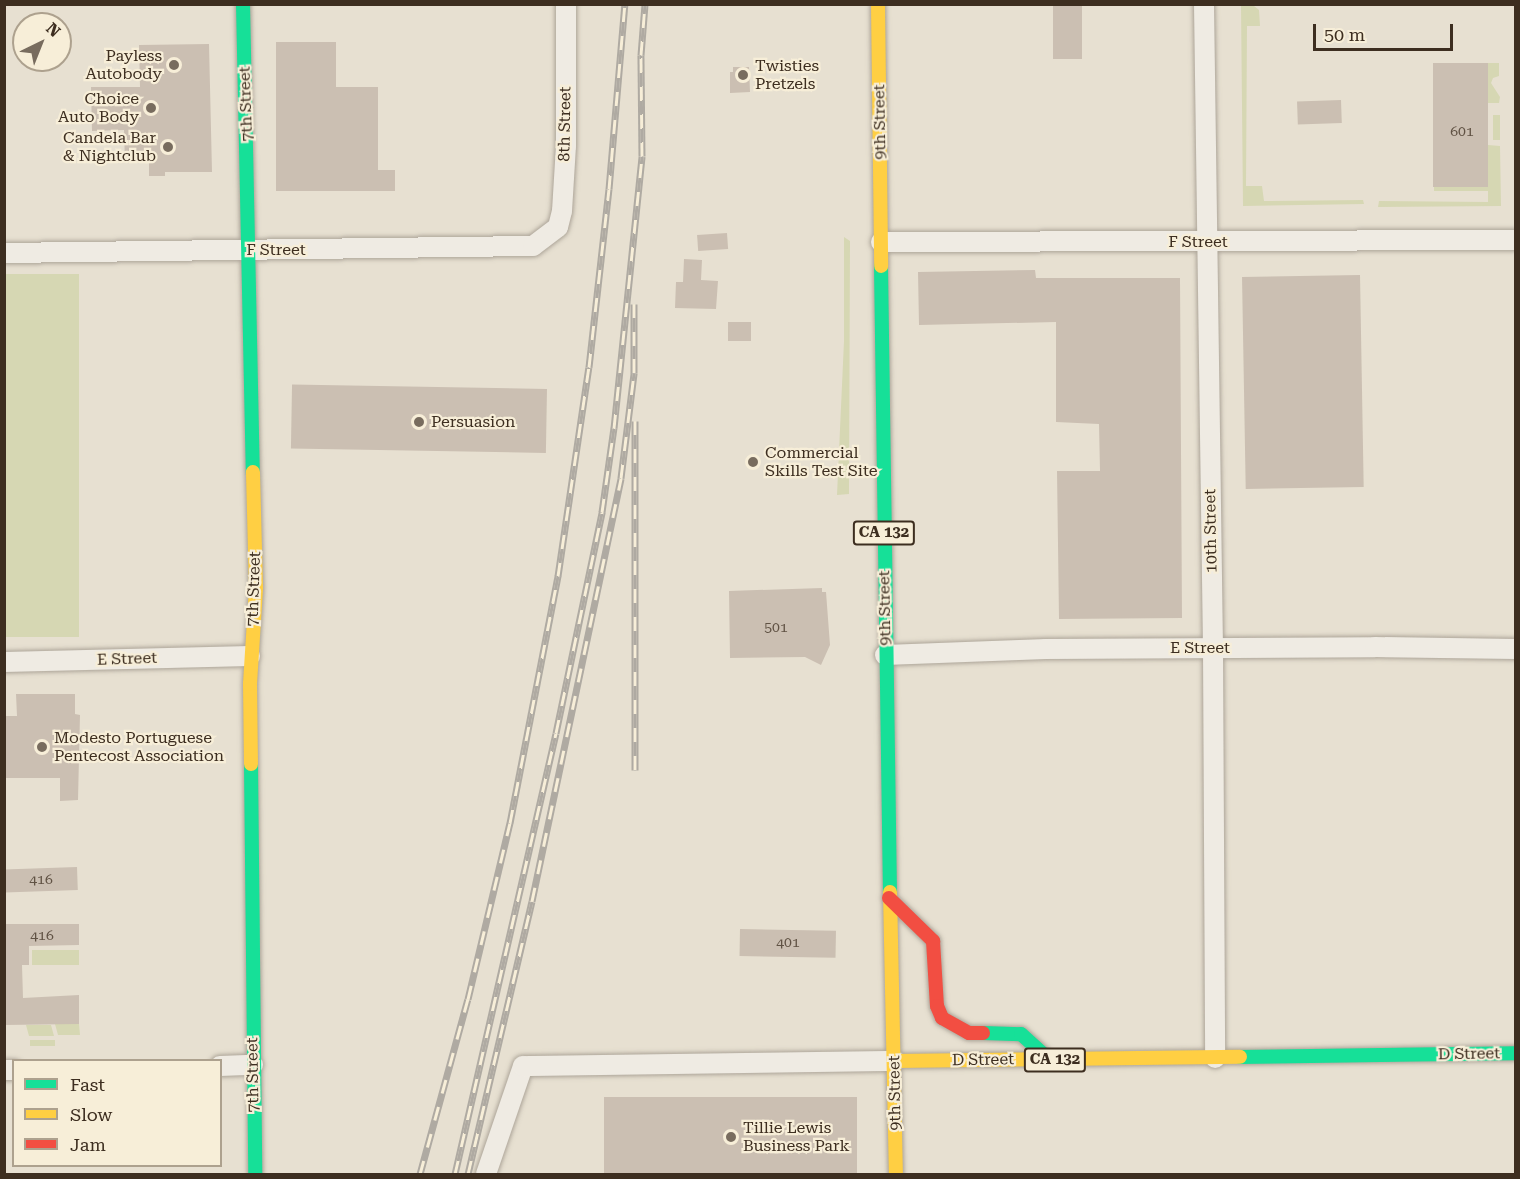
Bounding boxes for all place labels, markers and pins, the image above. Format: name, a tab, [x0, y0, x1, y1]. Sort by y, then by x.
place label: Payless Autobody	[86, 46, 162, 84]
place label: Twisties Pretzels	[755, 56, 819, 94]
marker: Payless Autobody	[167, 58, 181, 72]
marker: Twisties Pretzels	[736, 68, 750, 82]
place label: Choice Auto Body	[58, 89, 139, 127]
marker: Choice Auto Body	[144, 101, 158, 115]
place label: Candela Bar & Nightclub	[63, 128, 156, 166]
marker: Candela Bar & Nightclub	[161, 140, 175, 154]
place label: Persuasion	[431, 412, 515, 432]
marker: Persuasion	[412, 415, 426, 429]
place label: Commercial Skills Test Site	[765, 443, 877, 481]
marker: Commercial Skills Test Site	[746, 455, 760, 469]
place label: Modesto Portuguese Pentecost Association	[54, 728, 224, 766]
marker: Modesto Portuguese Pentecost Association	[35, 740, 49, 754]
place label: Tillie Lewis Business Park	[743, 1118, 850, 1156]
marker: Tillie Lewis Business Park	[724, 1130, 738, 1144]

